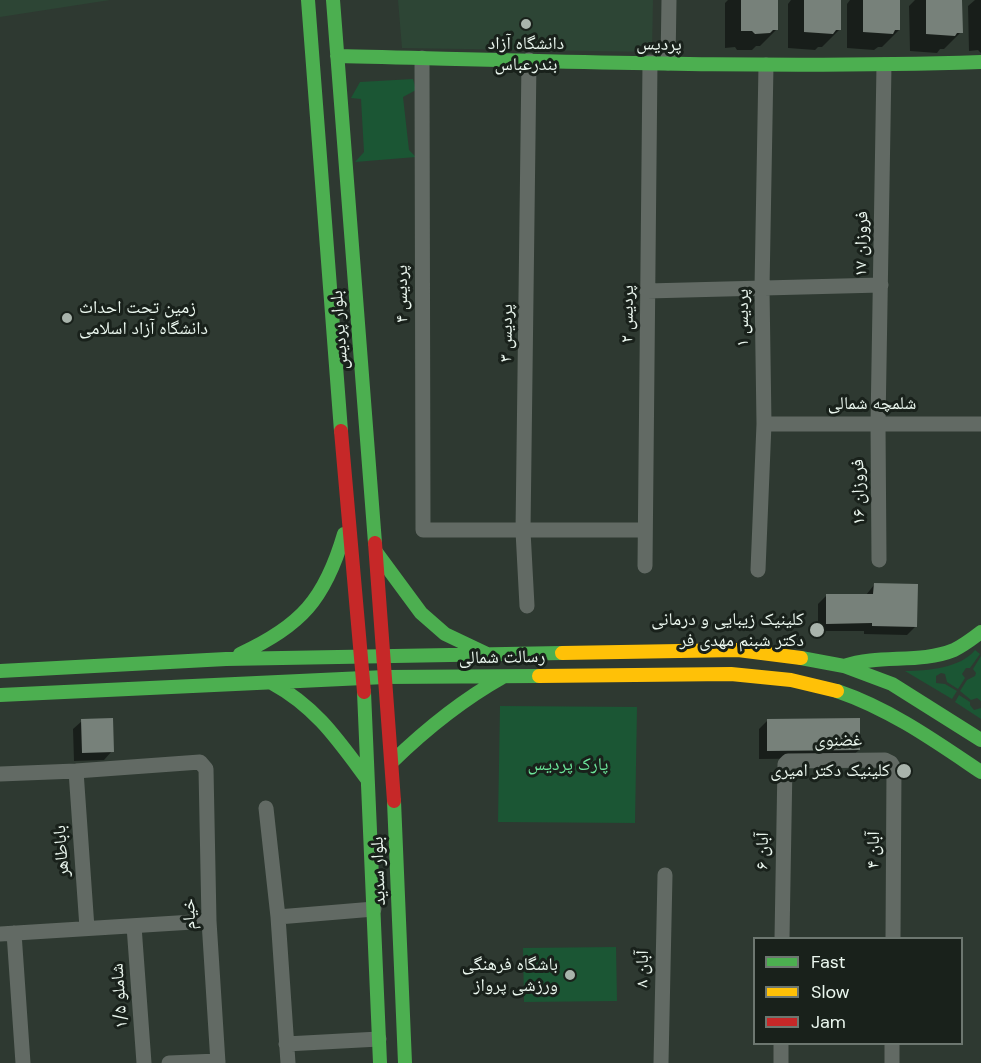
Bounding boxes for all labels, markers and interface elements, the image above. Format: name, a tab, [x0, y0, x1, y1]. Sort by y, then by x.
marker: دانشگاه آزاد بندرعباس	[519, 17, 533, 31]
place label: دانشگاه آزاد بندرعباس	[488, 33, 564, 76]
street label: پردیس	[636, 34, 682, 56]
street label: فروزان ۱۷	[851, 211, 873, 277]
street label: پردیس ۴	[391, 265, 413, 323]
street label: پردیس ۲	[617, 285, 639, 343]
street label: پردیس ۱	[732, 289, 754, 347]
street label: بلوار پردیس	[326, 290, 354, 370]
place label: زمین تحت احداث دانشگاه آزاد اسلامی	[79, 297, 208, 340]
street label: پردیس ۳	[496, 304, 518, 362]
marker: زمین تحت احداث دانشگاه آزاد اسلامی	[60, 311, 74, 325]
street label: شلمچه شمالی	[828, 393, 916, 415]
street label: فروزان ۱۶	[848, 459, 870, 525]
place label: کلینیک زیبایی و درمانی دکتر شبنم مهدی فر	[651, 609, 804, 652]
marker: کلینیک زیبایی و درمانی دکتر شبنم مهدی فر	[808, 621, 826, 639]
street label: رسالت شمالی	[458, 646, 546, 670]
street label: غضنوی	[814, 730, 862, 752]
park label: پارک پردیس	[528, 754, 608, 776]
place label: کلینیک دکتر امیری	[770, 760, 890, 782]
marker: کلینیک دکتر امیری	[895, 762, 913, 780]
street label: باباطاهر	[49, 824, 75, 878]
street label: آبان ۴	[863, 831, 885, 869]
street label: آبان ۶	[752, 832, 774, 870]
street label: بلوار سدید	[367, 836, 391, 906]
street label: خیام	[179, 898, 201, 930]
legend	[753, 937, 963, 1045]
street label: آبان ۸	[632, 950, 654, 988]
text: Fast	[811, 950, 846, 974]
place label: باشگاه فرهنگی ورزشی پرواز	[462, 954, 558, 996]
street label: شاملو ۱/۵	[107, 963, 133, 1029]
marker: باشگاه فرهنگی ورزشی پرواز	[563, 968, 577, 982]
text: Slow	[811, 980, 850, 1004]
text: Jam	[811, 1010, 846, 1034]

